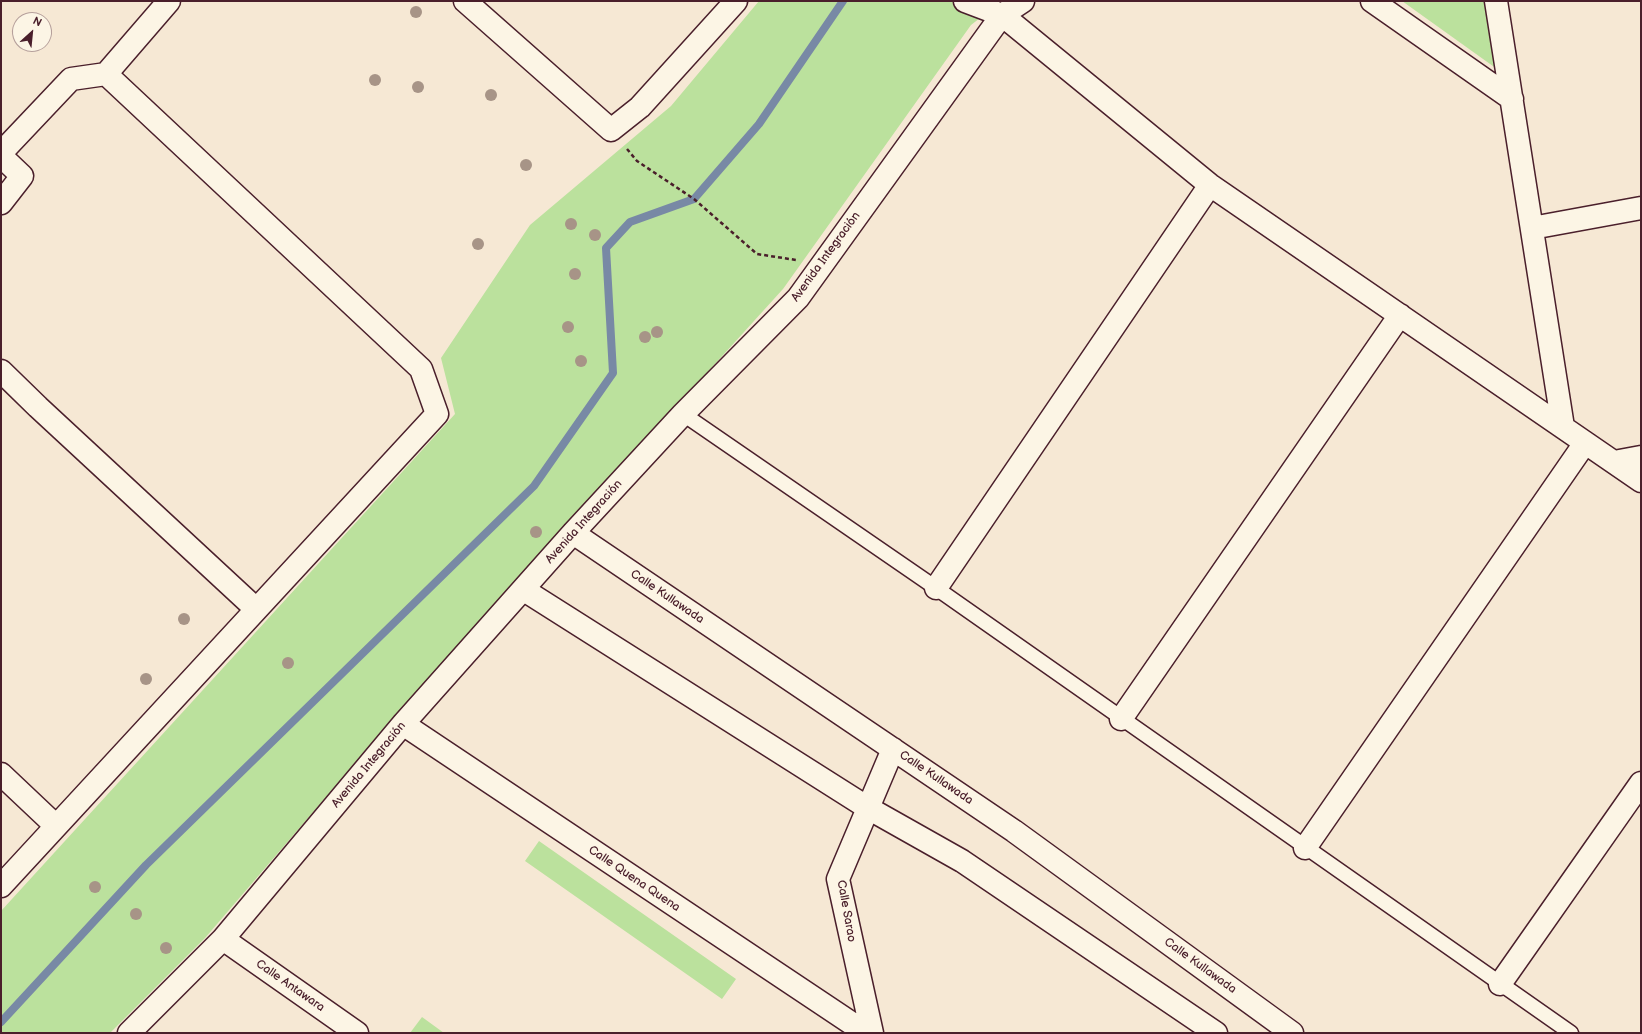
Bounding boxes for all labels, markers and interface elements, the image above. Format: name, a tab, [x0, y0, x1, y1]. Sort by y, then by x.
north arrow	[12, 12, 52, 52]
text: N	[31, 14, 44, 29]
street label: Avenida Integración	[788, 209, 864, 305]
street label: Avenida Integración	[543, 477, 625, 567]
street label: Calle Kullawada	[627, 567, 707, 627]
street label: Avenida Integración	[329, 719, 409, 811]
street label: Calle Kullawada	[896, 748, 976, 808]
street label: Calle Quena Quena	[585, 843, 683, 915]
street label: Calle Sarao	[833, 879, 859, 943]
street label: Calle Kullawada	[1161, 935, 1239, 997]
street label: Calle Antawara	[253, 957, 327, 1015]

